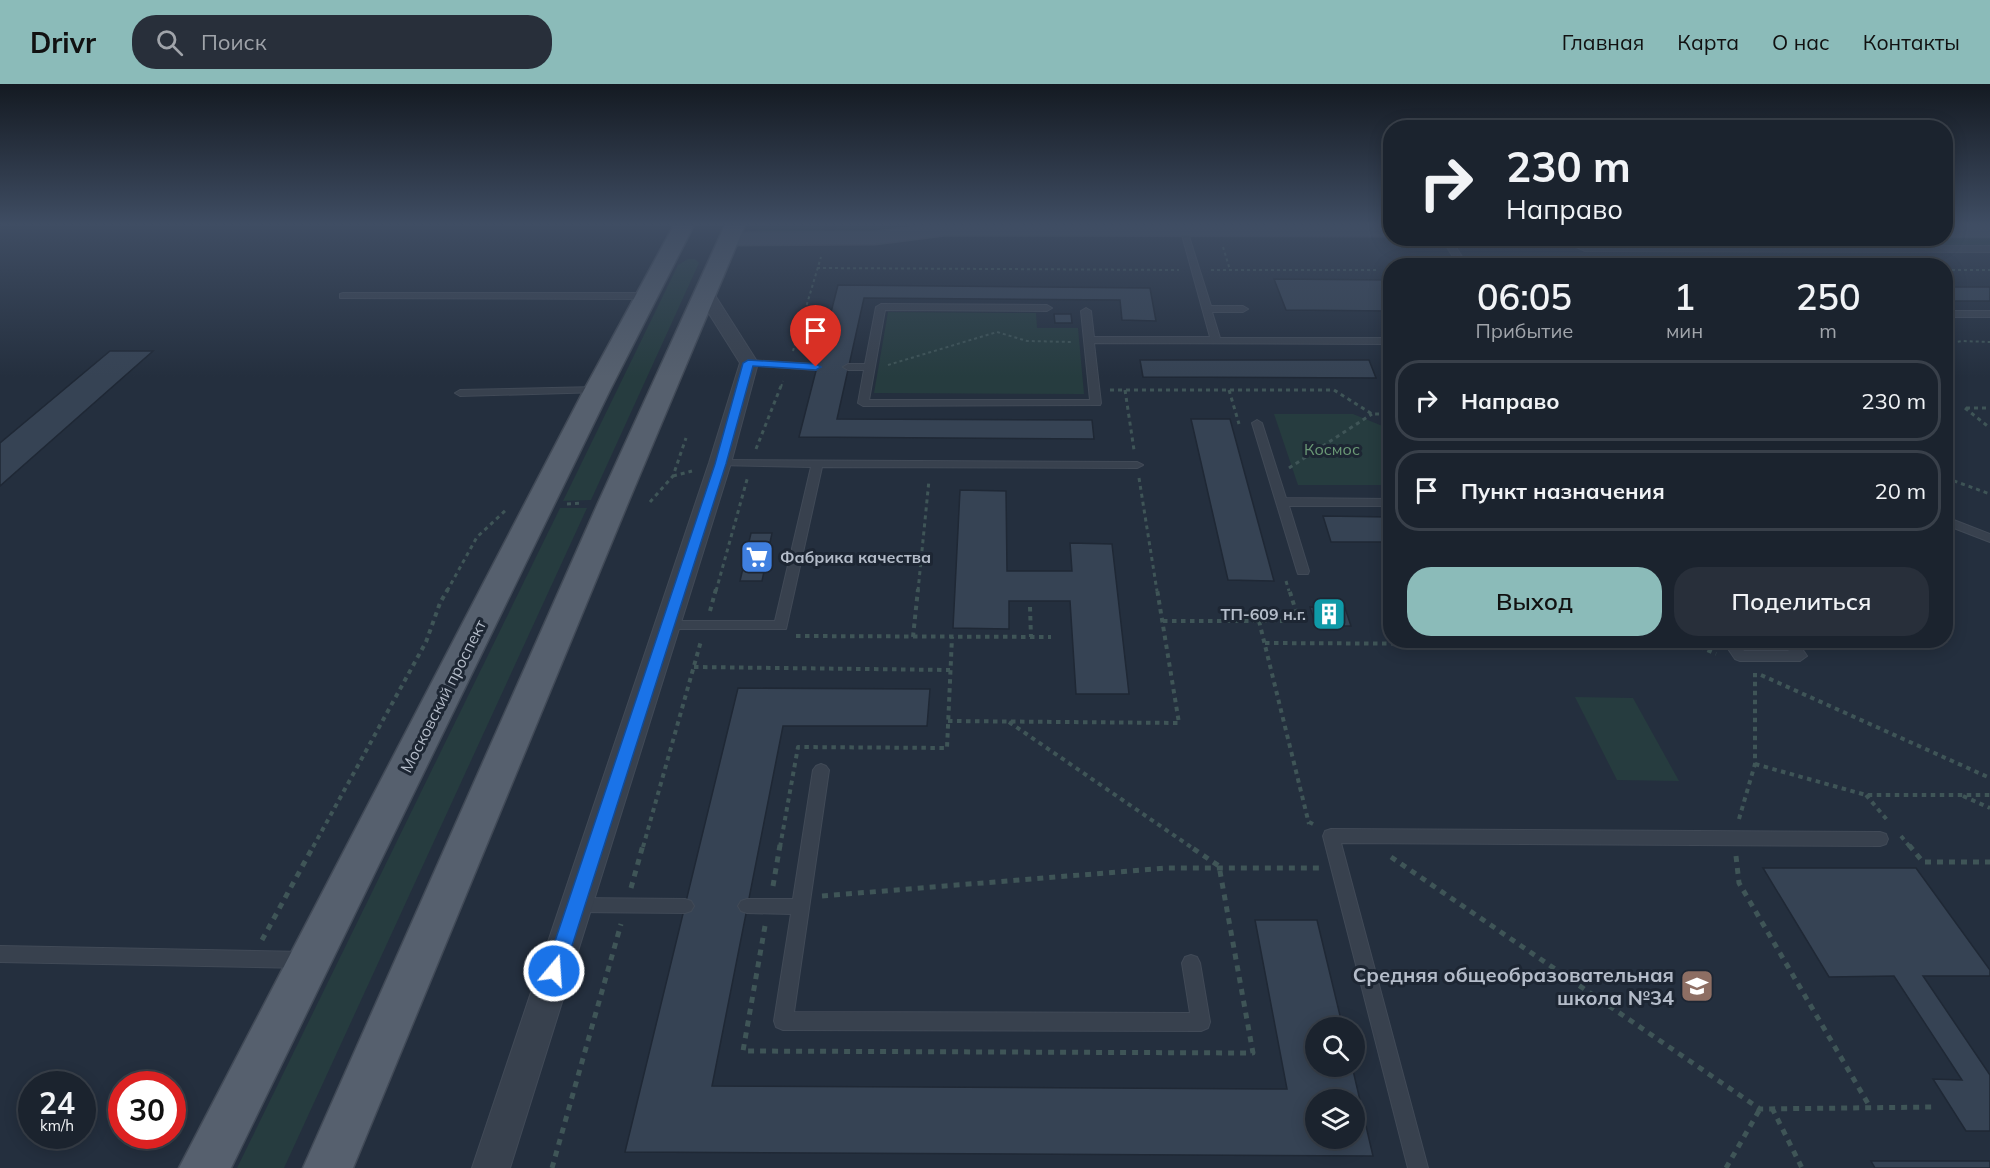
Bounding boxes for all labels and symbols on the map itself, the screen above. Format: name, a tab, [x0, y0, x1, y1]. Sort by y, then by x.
pin	[790, 305, 841, 367]
park label: Космос	[1304, 439, 1360, 459]
supermarket icon: Фабрика качества	[739, 539, 775, 575]
place label: Фабрика качества	[780, 547, 931, 567]
building icon: ТП-609 н.г.	[1311, 596, 1347, 632]
place label: ТП-609 н.г.	[1220, 604, 1306, 624]
street label: Московский проспект	[396, 616, 491, 776]
position arrow	[522, 939, 586, 1003]
place label: Средняя общеобразовательная школа №34	[1353, 962, 1674, 1010]
school or university icon: Средняя общеобразовательная школа №34	[1679, 968, 1715, 1004]
speed limit sign: 30	[108, 1071, 186, 1149]

